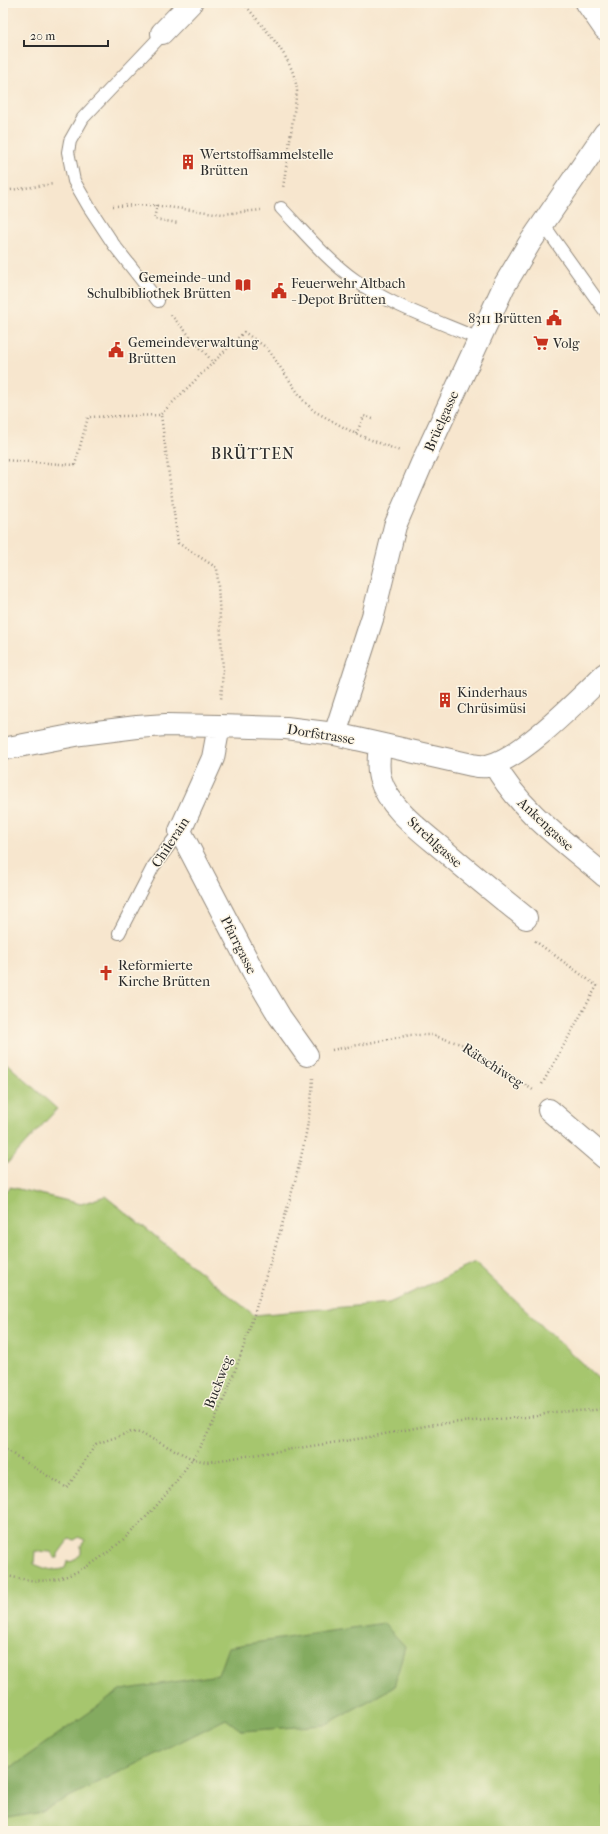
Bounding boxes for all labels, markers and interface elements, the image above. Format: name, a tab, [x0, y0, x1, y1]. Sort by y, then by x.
scale bar	[24, 22, 108, 48]
text: 20 m	[30, 29, 55, 43]
place label: Wertstoffsammelstelle Brütten	[199, 146, 334, 179]
building icon: Wertstoffsammelstelle Brütten	[179, 153, 197, 171]
place label: Gemeinde- und Schulbibliothek Brütten	[87, 269, 231, 302]
place label: Feuerwehr Altbach - Depot Brütten	[291, 275, 406, 308]
library icon: Gemeinde- und Schulbibliothek Brütten	[234, 276, 252, 294]
public building icon: Feuerwehr Altbach - Depot Brütten	[270, 282, 288, 300]
public building icon: 8311 Brütten	[545, 309, 563, 327]
place label: 8311 Brütten	[468, 310, 542, 327]
place label: Gemeindeverwaltung Brütten	[128, 334, 259, 367]
supermarket icon: Volg	[532, 334, 550, 352]
place label: Volg	[552, 335, 580, 352]
public building icon: Gemeindeverwaltung Brütten	[107, 341, 125, 359]
street label: Brüelgasse	[421, 388, 462, 454]
district label: BRÜTTEN	[211, 444, 295, 463]
place label: Kinderhaus Chrüsimüsi	[457, 684, 527, 717]
building icon: Kinderhaus Chrüsimüsi	[436, 691, 454, 709]
street label: Dorfstrasse	[286, 721, 356, 748]
street label: Ankengasse	[513, 793, 577, 855]
street label: Strehlgasse	[404, 813, 466, 871]
street label: Chilerain	[148, 814, 193, 871]
street label: Pfarrgasse	[217, 913, 260, 977]
place label: Reformierte Kirche Brütten	[118, 957, 210, 990]
church icon: Reformierte Kirche Brütten	[97, 964, 115, 982]
street label: Rätschiweg	[459, 1039, 527, 1092]
street label: Buckweg	[201, 1353, 236, 1411]

